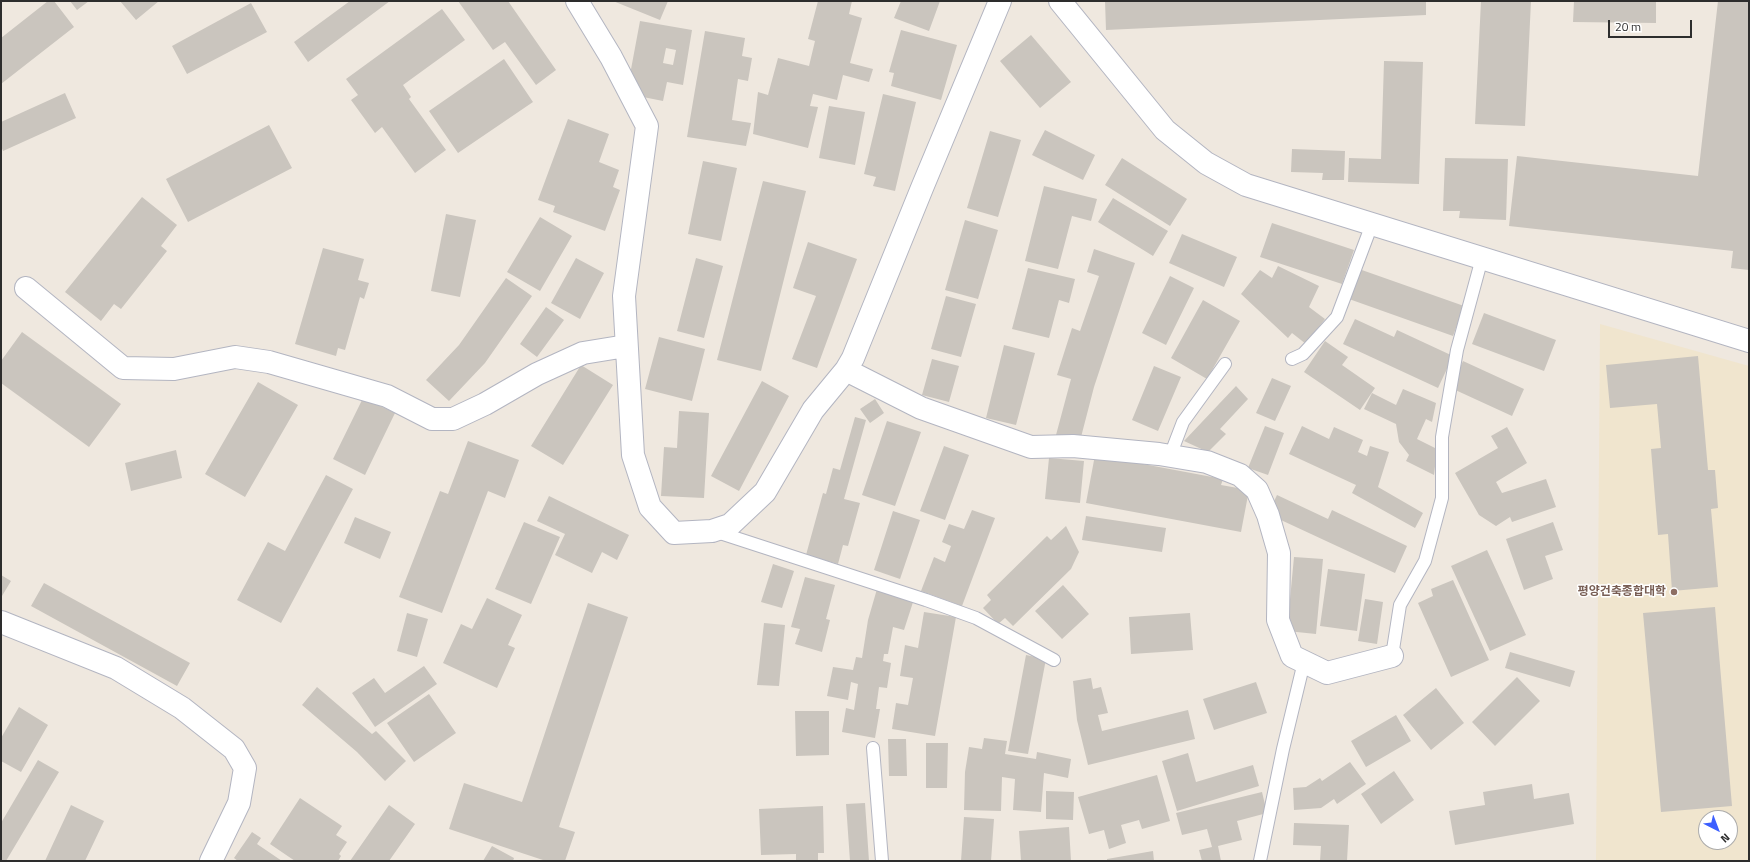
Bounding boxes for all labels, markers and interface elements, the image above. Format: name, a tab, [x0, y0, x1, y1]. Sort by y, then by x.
scale bar	[1610, 12, 1694, 38]
text: 20 m	[1615, 17, 1641, 36]
place label: 평양건축종합대학	[1578, 585, 1666, 599]
marker: 평양건축종합대학	[1669, 587, 1679, 597]
north arrow	[1698, 810, 1738, 850]
text: N	[1717, 830, 1734, 847]

